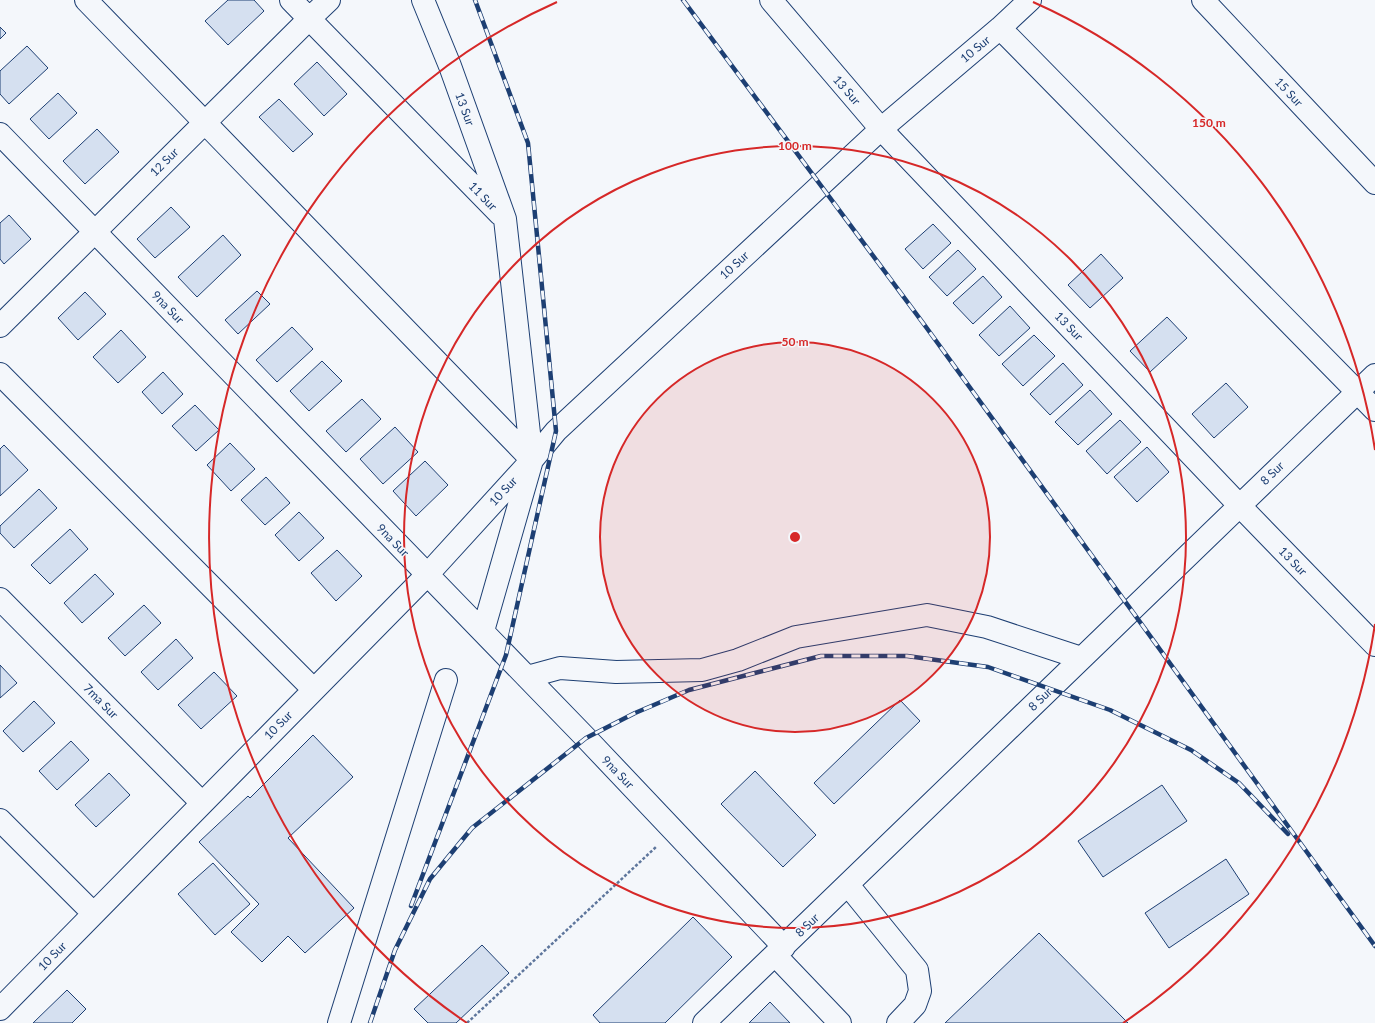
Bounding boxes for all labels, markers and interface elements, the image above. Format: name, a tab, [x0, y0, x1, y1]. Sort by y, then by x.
street label: 10 Sur	[957, 32, 993, 66]
street label: 13 Sur	[830, 72, 864, 108]
street label: 15 Sur	[1272, 74, 1307, 110]
street label: 13 Sur	[452, 90, 478, 128]
text: 150 m	[1192, 115, 1226, 130]
text: 100 m	[778, 138, 812, 153]
street label: 12 Sur	[147, 144, 182, 179]
street label: 11 Sur	[466, 178, 501, 214]
street label: 10 Sur	[716, 247, 752, 282]
street label: 9na Sur	[149, 287, 188, 327]
street label: 13 Sur	[1052, 308, 1087, 344]
text: 50 m	[782, 334, 808, 349]
street label: 8 Sur	[1257, 458, 1288, 488]
street label: 10 Sur	[486, 473, 521, 509]
street label: 9na Sur	[374, 520, 413, 560]
centre of rings	[788, 530, 802, 544]
street label: 13 Sur	[1276, 543, 1311, 579]
street label: 7ma Sur	[80, 680, 122, 722]
street label: 8 Sur	[1025, 684, 1056, 714]
street label: 10 Sur	[261, 707, 296, 743]
street label: 9na Sur	[599, 752, 638, 792]
street label: 8 Sur	[792, 910, 823, 940]
street label: 10 Sur	[35, 938, 70, 974]

